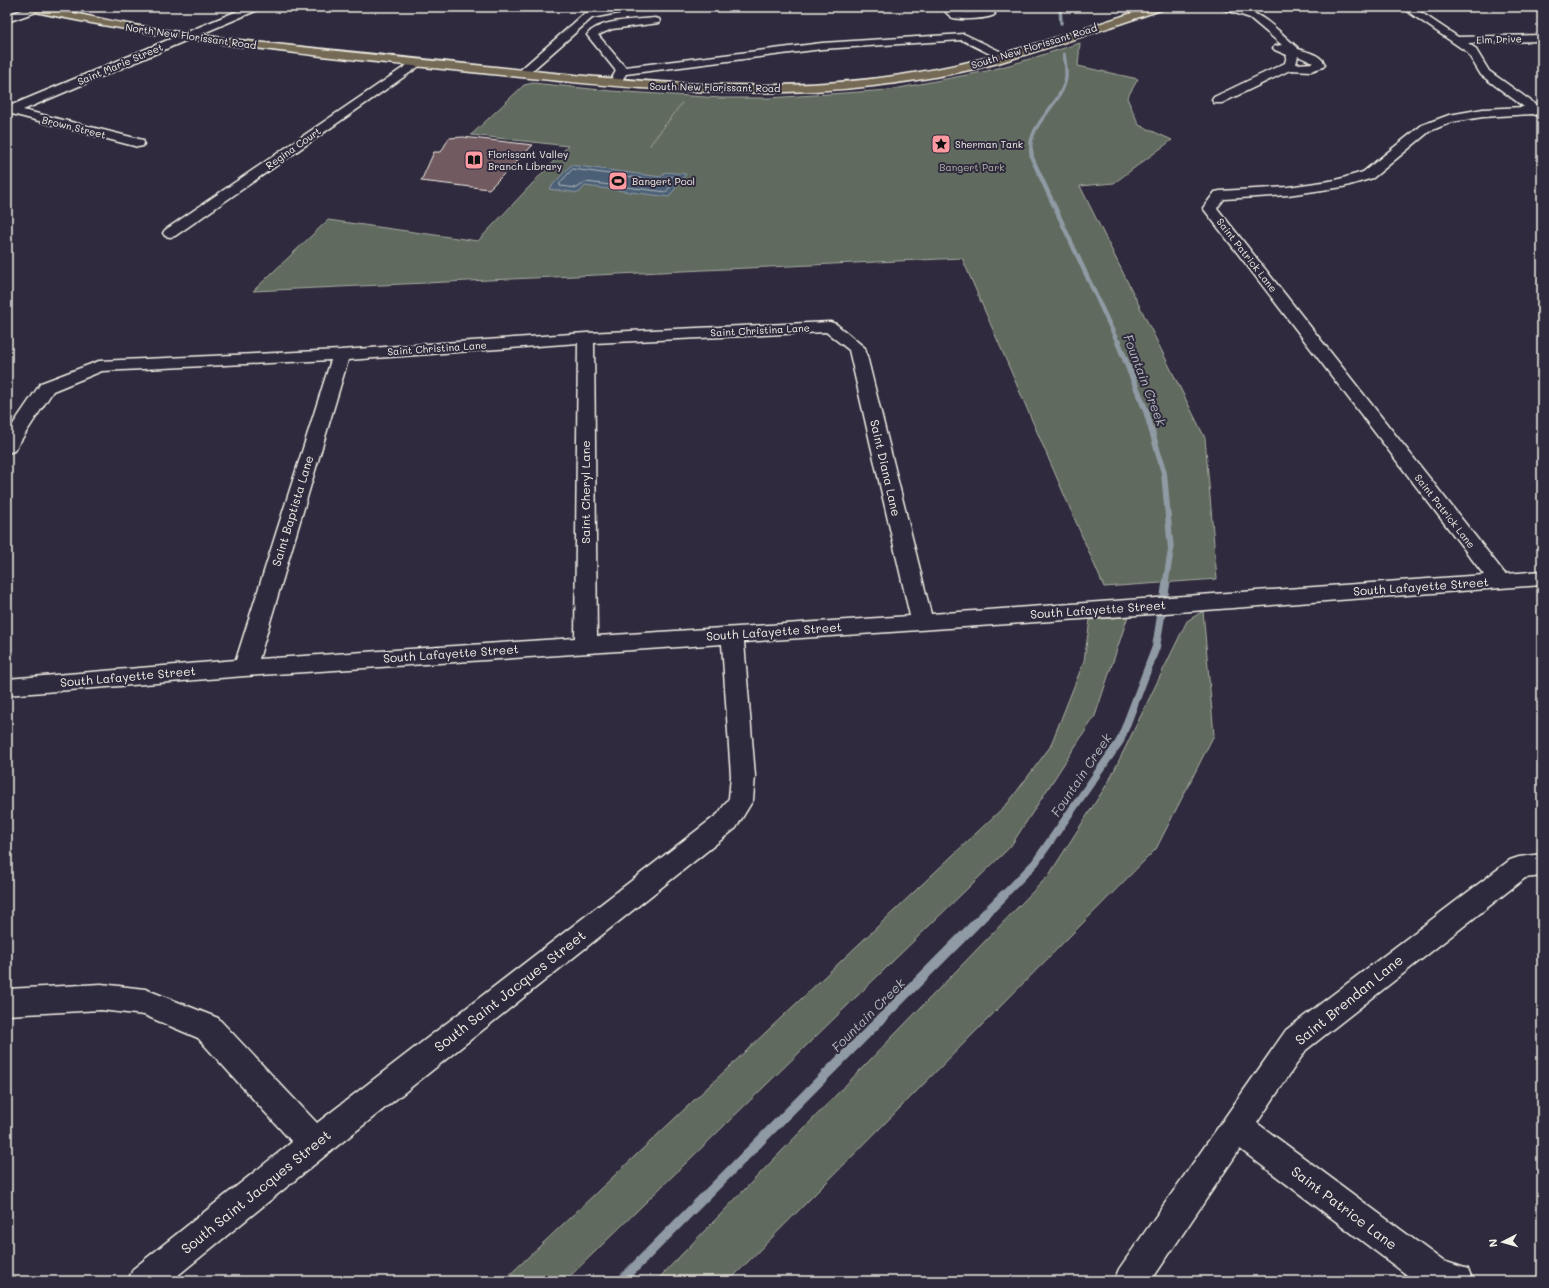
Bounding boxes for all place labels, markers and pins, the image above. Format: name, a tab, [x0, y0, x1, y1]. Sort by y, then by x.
place icon: Sherman Tank	[930, 133, 952, 155]
place label: Sherman Tank	[955, 137, 1023, 151]
place label: Florissant Valley Branch Library	[488, 147, 568, 173]
library icon: Florissant Valley Branch Library	[463, 149, 485, 171]
sports icon: Bangert Pool	[607, 170, 629, 192]
place label: Bangert Pool	[632, 174, 695, 188]

